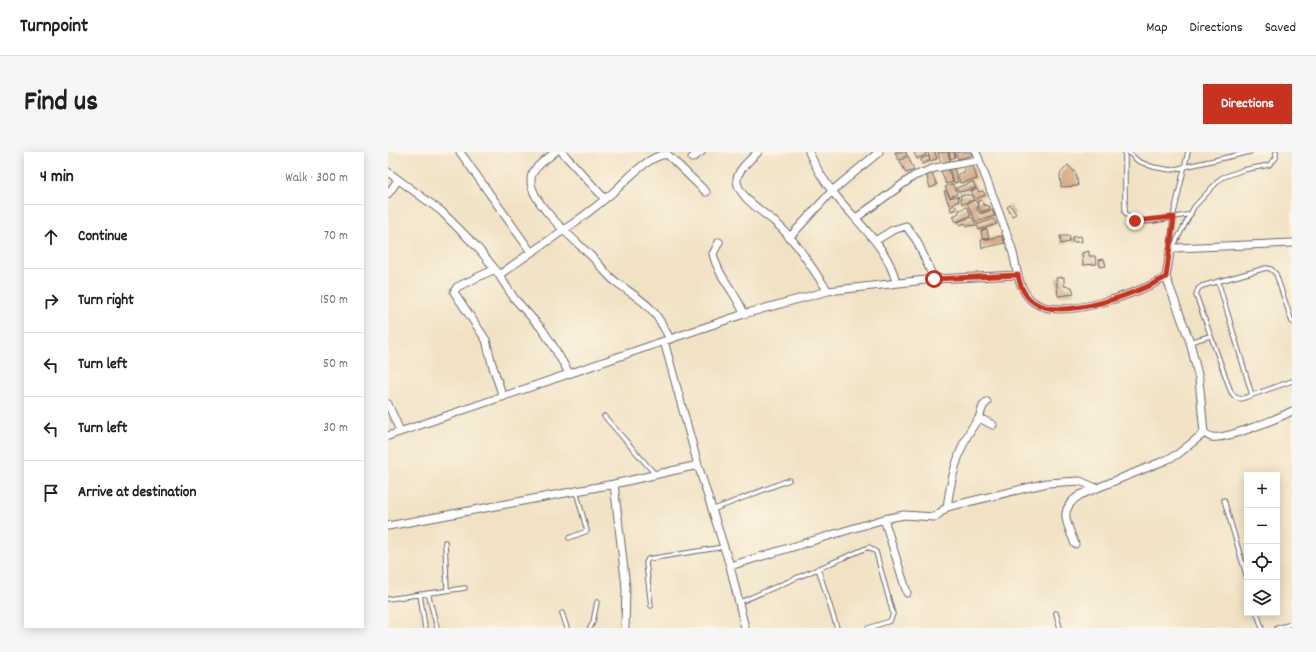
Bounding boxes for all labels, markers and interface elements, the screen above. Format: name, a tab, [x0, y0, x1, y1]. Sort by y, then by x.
text: Turnpoint	[20, 14, 88, 41]
text: Map	[1146, 18, 1168, 38]
text: Directions	[1190, 18, 1243, 38]
text: Saved	[1265, 18, 1296, 38]
text: Find us	[24, 84, 98, 124]
button: Directions	[1203, 84, 1292, 124]
text: 4 min	[40, 166, 74, 190]
text: Walk · 300 m	[285, 169, 348, 188]
route end	[1126, 212, 1144, 230]
icon: ahead	[40, 226, 62, 248]
text: Continue	[78, 226, 127, 248]
text: 70 m	[324, 227, 348, 246]
route start	[925, 270, 943, 288]
icon: right	[40, 290, 62, 312]
text: Turn right	[78, 290, 134, 312]
text: 150 m	[320, 291, 348, 310]
icon: left	[40, 354, 62, 376]
text: Turn left	[78, 354, 127, 376]
text: 50 m	[323, 355, 348, 374]
icon: left	[40, 418, 62, 440]
text: Turn left	[78, 418, 127, 440]
text: 30 m	[323, 419, 348, 438]
map controls	[1244, 472, 1280, 616]
button: +	[1244, 472, 1280, 508]
icon: arrive	[40, 482, 62, 504]
text: Arrive at destination	[78, 482, 196, 504]
button: −	[1244, 508, 1280, 544]
button: locate	[1244, 544, 1280, 580]
button: layers	[1244, 580, 1280, 616]

